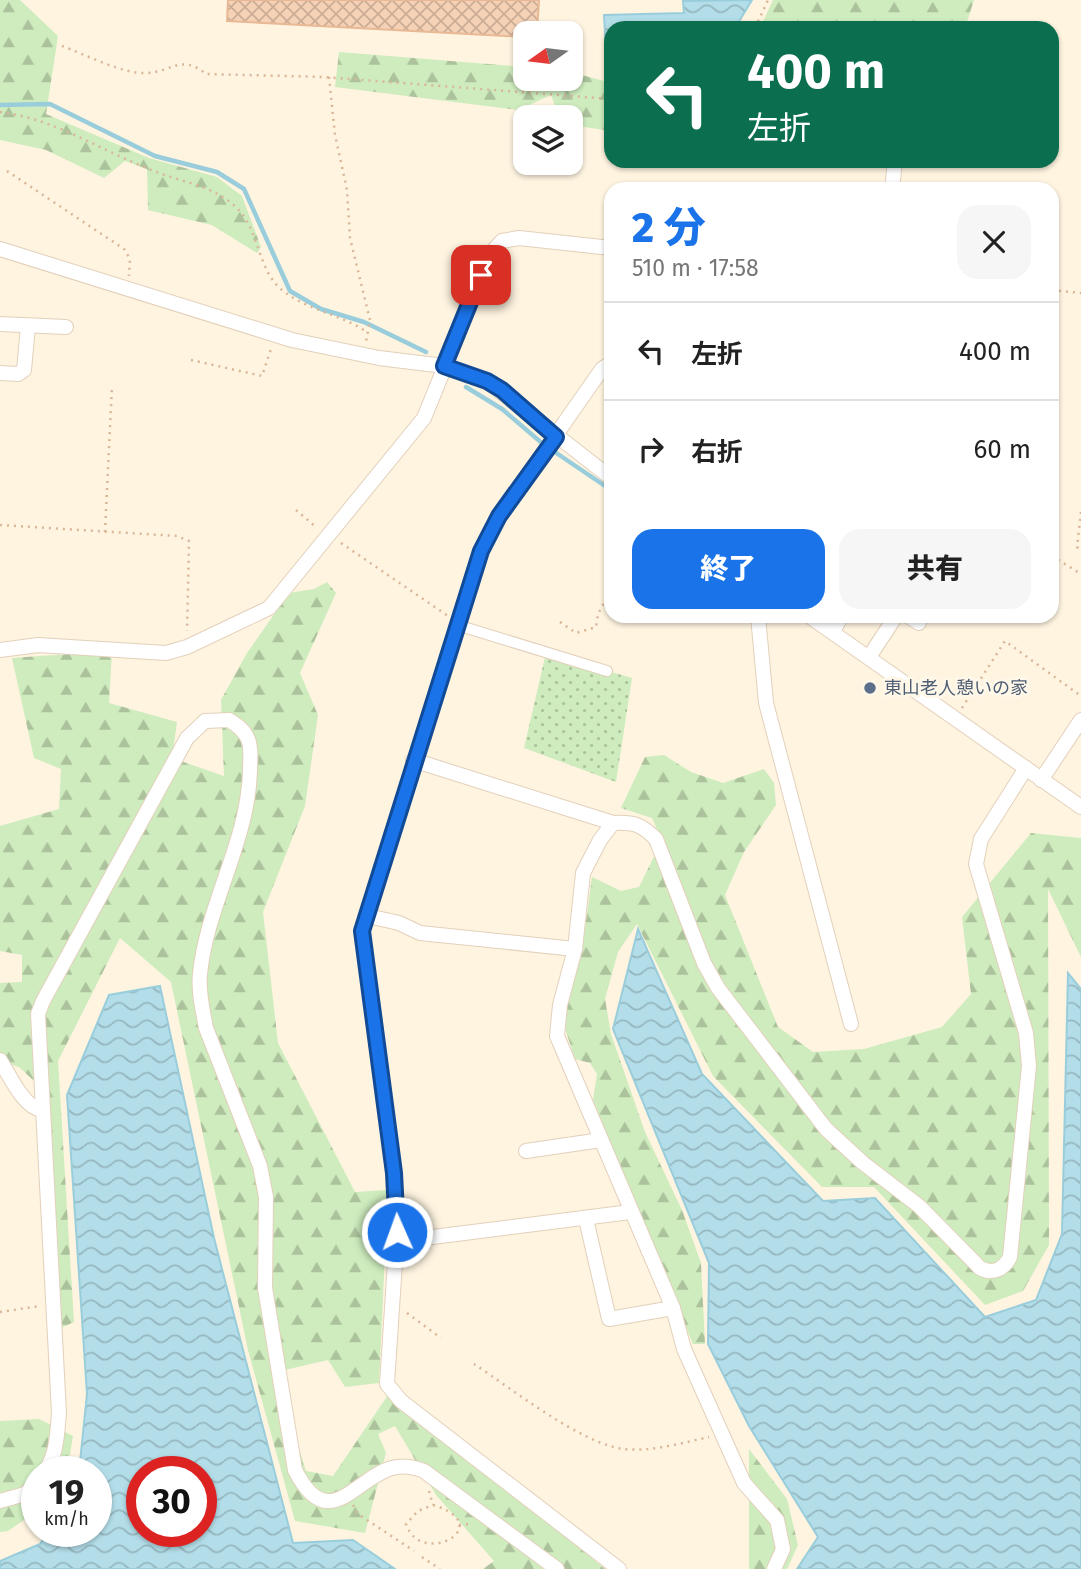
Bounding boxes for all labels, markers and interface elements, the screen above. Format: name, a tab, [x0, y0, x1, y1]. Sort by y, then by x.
north arrow	[513, 21, 583, 91]
map controls	[513, 21, 583, 175]
text: 400 m	[747, 42, 885, 101]
icon: left	[632, 49, 723, 140]
button: layers	[513, 105, 583, 175]
text: 左折	[747, 109, 811, 147]
text: 2 分	[632, 203, 706, 253]
button: close	[957, 205, 1031, 279]
pin	[451, 245, 511, 305]
text: 510 m · 17:58	[632, 254, 759, 282]
icon: arrive	[462, 256, 500, 294]
icon: left	[632, 332, 670, 370]
text: 400 m	[959, 336, 1031, 367]
text: 左折	[691, 339, 743, 370]
icon: right	[632, 430, 670, 468]
text: 60 m	[973, 434, 1031, 465]
text: 右折	[691, 437, 743, 468]
button: 終了	[632, 529, 825, 609]
button: 共有	[839, 529, 1031, 609]
place label: 東山老人憩いの家	[884, 677, 1028, 699]
marker: 東山老人憩いの家	[862, 680, 878, 696]
position arrow	[360, 1195, 434, 1269]
speed limit sign: 30	[126, 1456, 217, 1547]
text: 19	[49, 1471, 84, 1513]
text: km/h	[44, 1508, 89, 1530]

